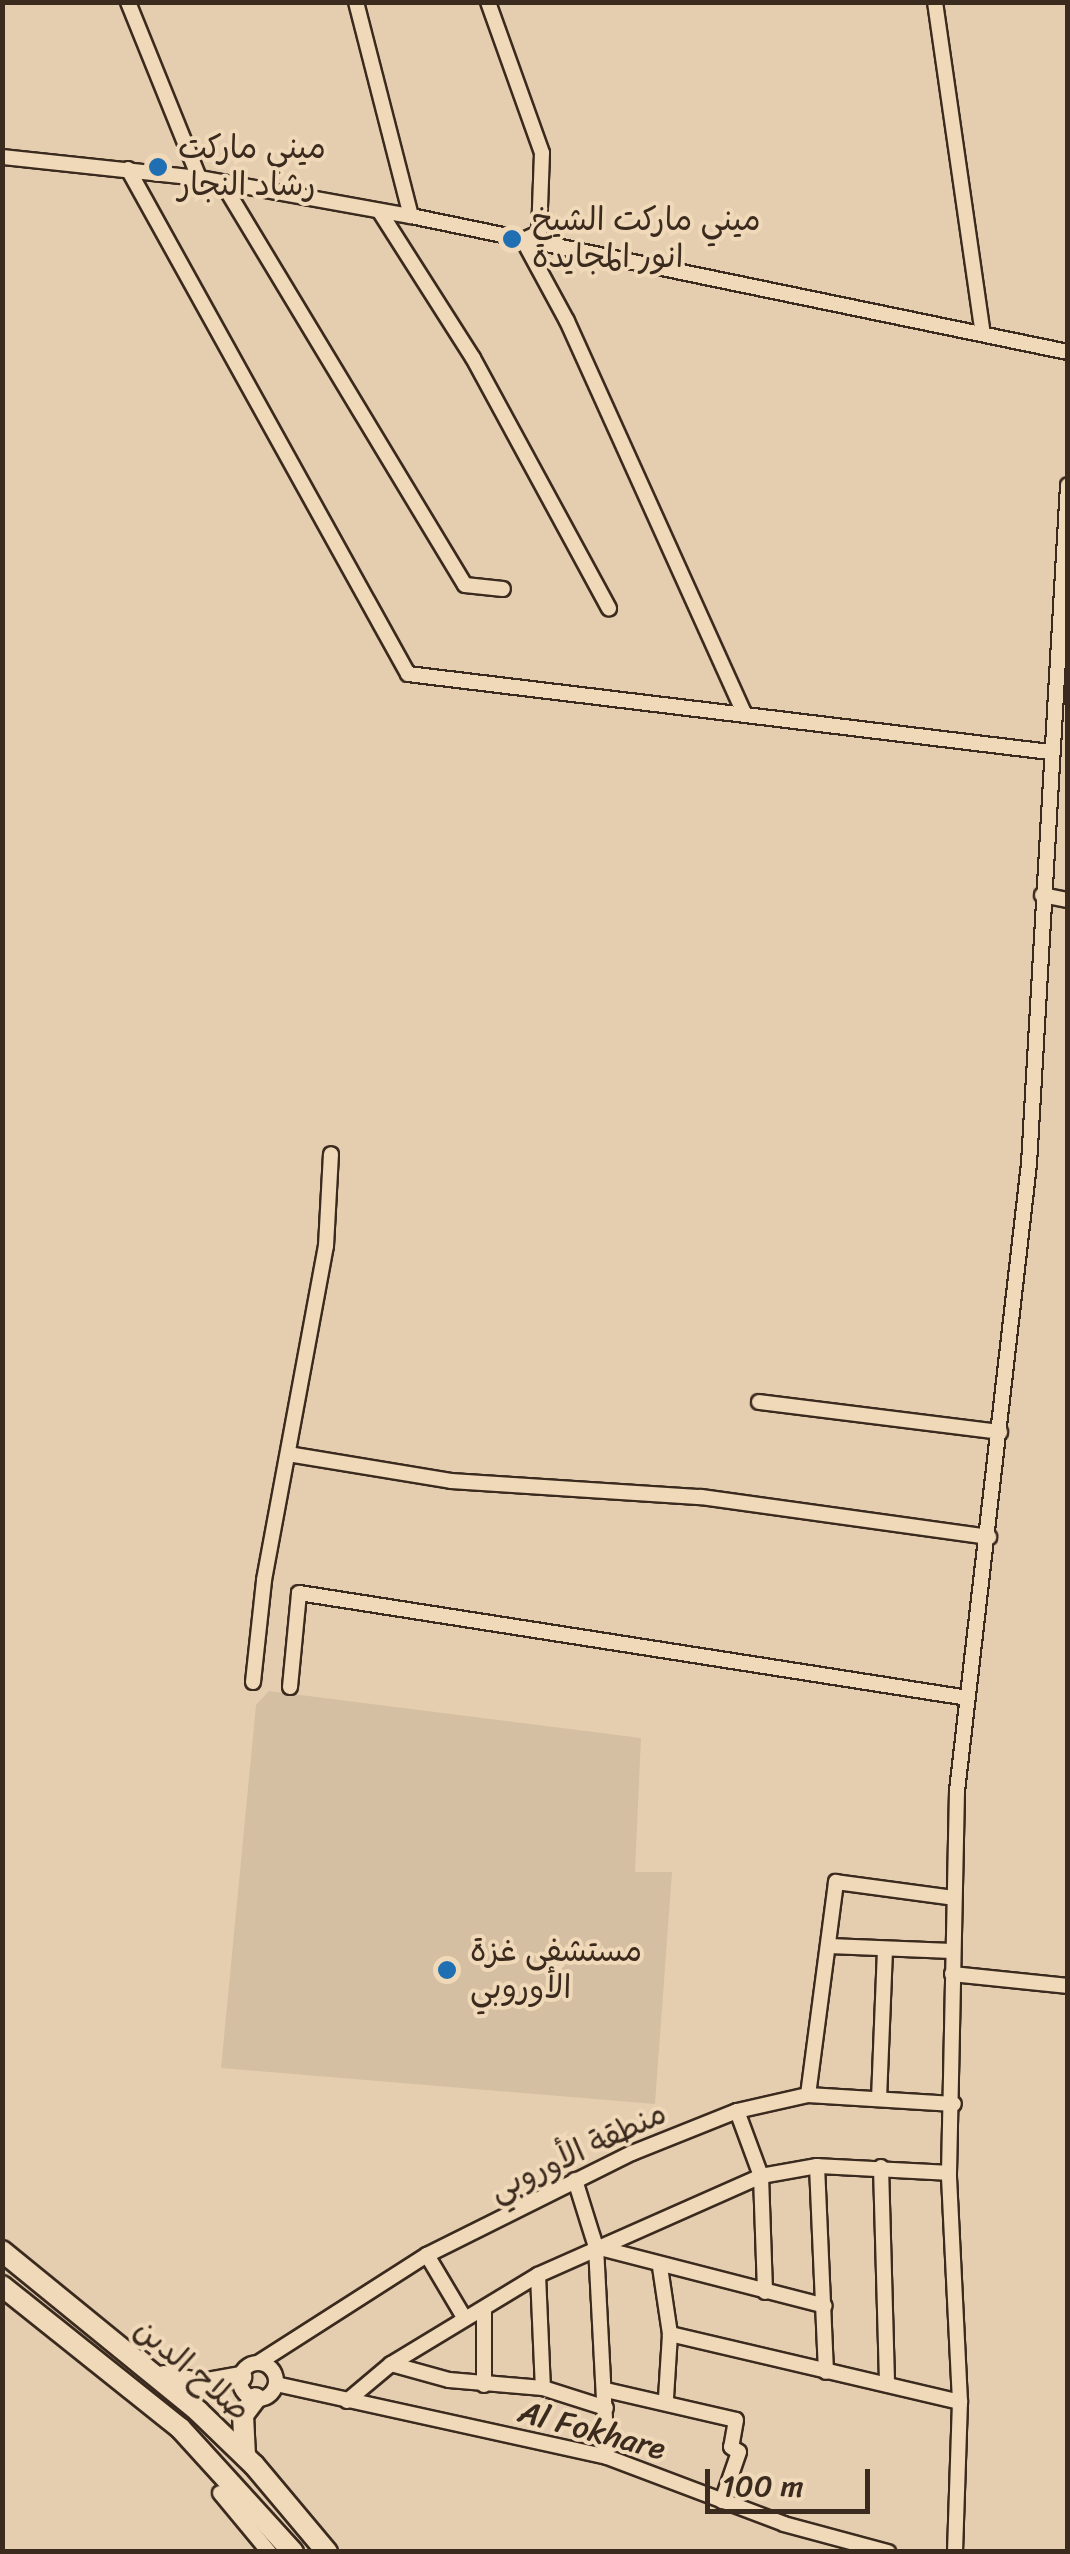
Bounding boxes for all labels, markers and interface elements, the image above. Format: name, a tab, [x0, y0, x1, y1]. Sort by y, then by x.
place label: ميني ماركت رشاد النجار	[178, 130, 326, 205]
marker: ميني ماركت رشاد النجار	[147, 156, 169, 178]
place label: ميني ماركت الشيخ انور المجايدة	[532, 202, 761, 277]
marker: ميني ماركت الشيخ انور المجايدة	[501, 228, 523, 250]
place label: مستشفى غزة الأوروبي	[470, 1933, 642, 2008]
marker: مستشفى غزة الأوروبي	[434, 1957, 460, 1983]
street label: منطقة الأوروبي	[483, 2094, 673, 2210]
street label: صلاح الدين	[126, 2310, 258, 2430]
street label: Al Fokhare	[514, 2393, 670, 2469]
scale bar	[710, 2449, 875, 2511]
text: 100 m	[722, 2459, 804, 2513]

